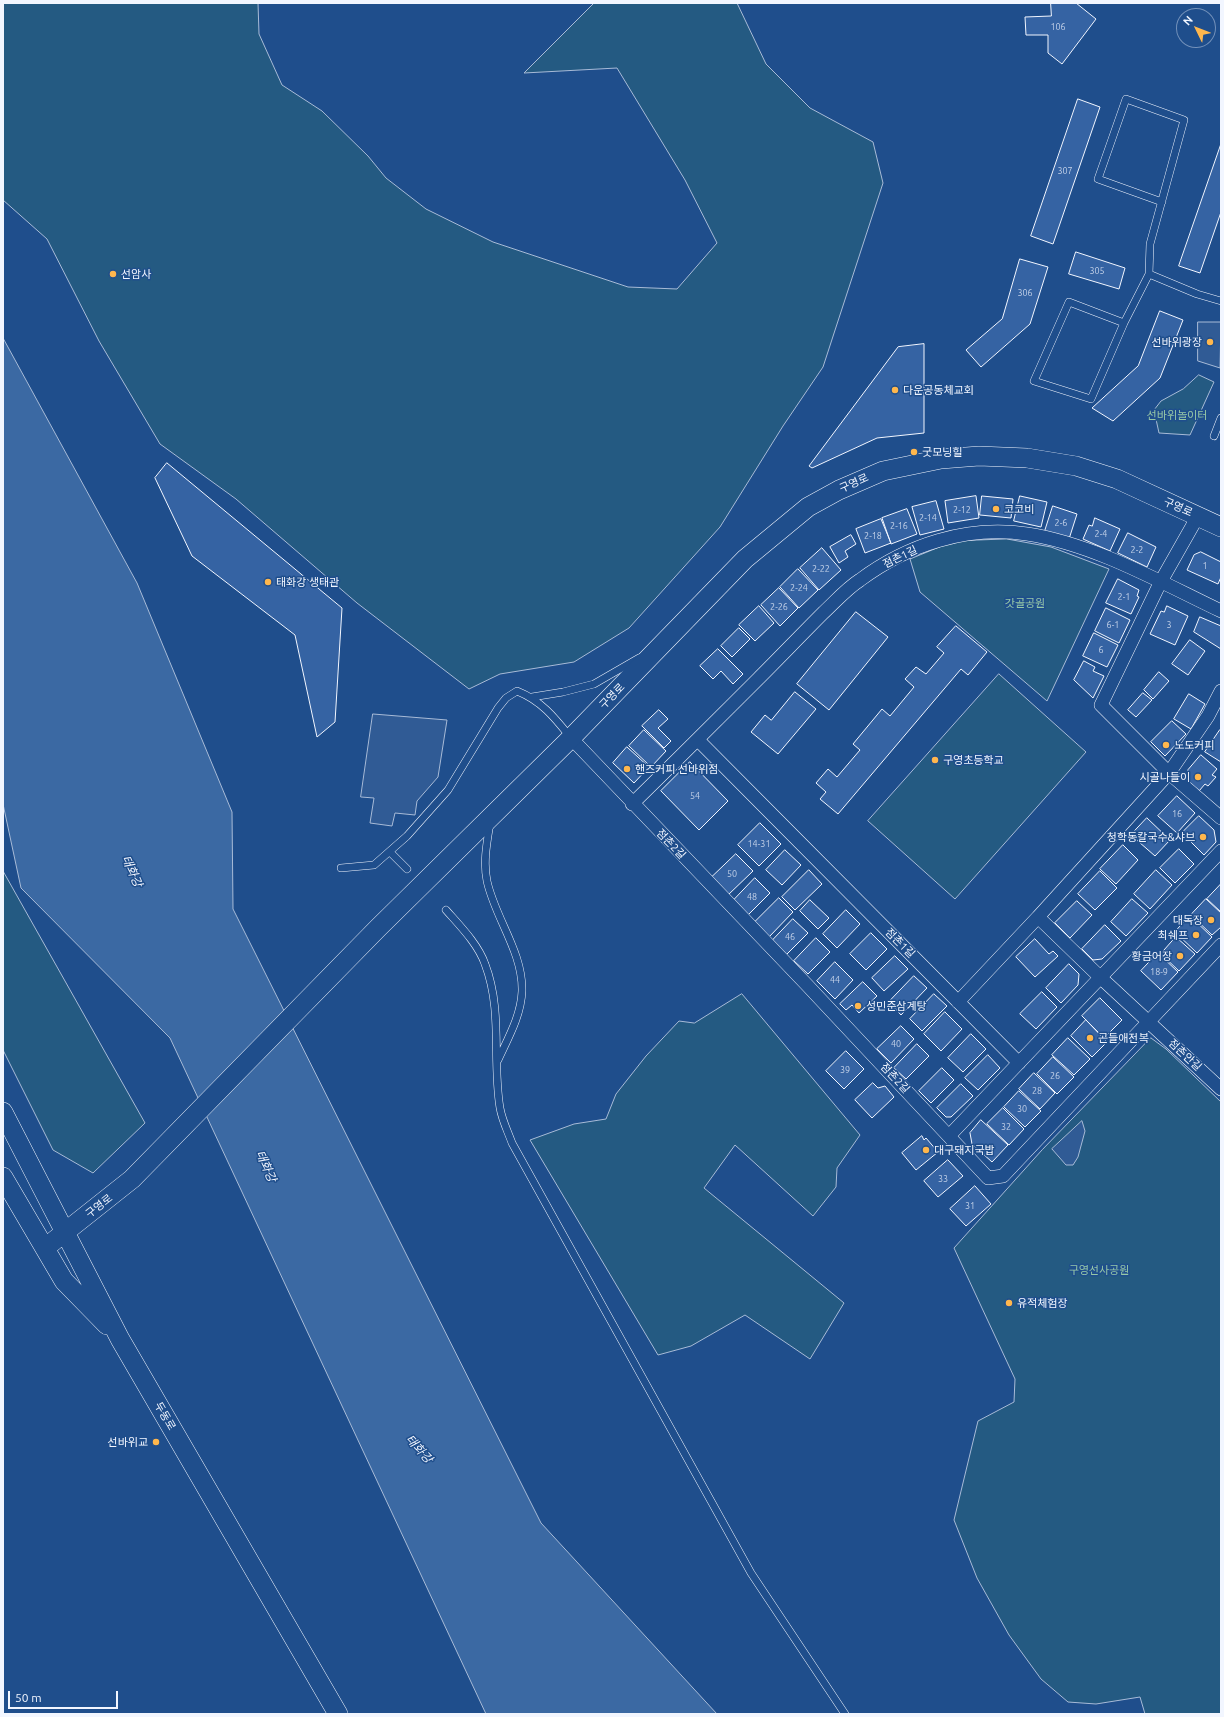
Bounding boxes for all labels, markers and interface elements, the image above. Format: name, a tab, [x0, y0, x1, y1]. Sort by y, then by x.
north arrow	[1176, 8, 1216, 48]
text: N	[1181, 13, 1195, 28]
house number: 106	[1050, 22, 1066, 32]
house number: 307	[1057, 166, 1073, 176]
house number: 305	[1089, 266, 1105, 276]
place label: 선암사	[121, 267, 151, 281]
marker: 선암사	[108, 269, 118, 279]
house number: 306	[1017, 288, 1033, 298]
place label: 선바위광장	[1151, 335, 1202, 349]
marker: 선바위광장	[1205, 337, 1215, 347]
place label: 다운공동체교회	[903, 383, 974, 397]
marker: 다운공동체교회	[890, 385, 900, 395]
park label: 선바위놀이터	[1147, 408, 1207, 422]
place label: 굿모닝힐	[922, 445, 962, 459]
marker: 굿모닝힐	[909, 447, 919, 457]
street label: 구영로	[837, 471, 871, 495]
street label: 구영로	[1161, 495, 1195, 519]
place label: 코코비	[1004, 502, 1034, 516]
marker: 코코비	[991, 504, 1001, 514]
house number: 2-12	[953, 505, 971, 515]
house number: 2-14	[919, 513, 937, 523]
house number: 2-6	[1055, 518, 1067, 528]
house number: 2-16	[890, 521, 908, 531]
house number: 2-4	[1095, 529, 1107, 539]
house number: 2-18	[864, 531, 882, 541]
street label: 점촌1길	[881, 543, 919, 571]
house number: 2-2	[1131, 545, 1143, 555]
house number: 1	[1202, 561, 1208, 571]
house number: 2-22	[812, 564, 830, 574]
place label: 태화강 생태관	[276, 575, 339, 589]
marker: 태화강 생태관	[263, 577, 273, 587]
house number: 2-24	[790, 583, 808, 593]
house number: 2-1	[1118, 592, 1130, 602]
park label: 갓골공원	[1005, 596, 1045, 610]
house number: 2-26	[770, 602, 788, 612]
house number: 6-1	[1107, 620, 1119, 630]
house number: 3	[1166, 620, 1172, 630]
house number: 6	[1098, 645, 1104, 655]
street label: 구영로	[597, 680, 627, 712]
place label: 노도커피	[1174, 738, 1214, 752]
marker: 노도커피	[1161, 740, 1171, 750]
place label: 구영초등학교	[943, 753, 1004, 767]
marker: 구영초등학교	[930, 755, 940, 765]
place label: 핸즈커피 선바위점	[635, 762, 718, 776]
marker: 핸즈커피 선바위점	[622, 764, 632, 774]
place label: 시골나들이	[1139, 770, 1190, 784]
marker: 시골나들이	[1193, 772, 1203, 782]
house number: 54	[690, 791, 700, 801]
house number: 16	[1172, 809, 1182, 819]
street label: 점촌2길	[654, 826, 688, 862]
place label: 청학동칼국수&샤브	[1107, 830, 1195, 844]
marker: 청학동칼국수&샤브	[1198, 832, 1208, 842]
house number: 14-31	[748, 839, 770, 849]
water label: 태화강	[119, 853, 145, 889]
house number: 50	[727, 869, 737, 879]
house number: 48	[747, 892, 757, 902]
place label: 대독장	[1173, 913, 1203, 927]
marker: 대독장	[1206, 915, 1216, 925]
street label: 점촌1길	[882, 925, 918, 961]
place label: 최쉐프	[1158, 928, 1188, 942]
marker: 최쉐프	[1191, 930, 1201, 940]
house number: 46	[785, 932, 795, 942]
place label: 황금어장	[1132, 949, 1172, 963]
marker: 황금어장	[1175, 951, 1185, 961]
house number: 18-9	[1150, 967, 1168, 977]
house number: 44	[830, 975, 840, 985]
place label: 성민준삼계탕	[866, 999, 927, 1013]
marker: 성민준삼계탕	[853, 1001, 863, 1011]
place label: 곤들애전복	[1098, 1031, 1149, 1045]
marker: 곤들애전복	[1085, 1033, 1095, 1043]
street label: 점촌안길	[1166, 1036, 1204, 1074]
house number: 40	[891, 1039, 901, 1049]
street label: 점촌2길	[878, 1060, 912, 1096]
house number: 39	[840, 1065, 850, 1075]
house number: 26	[1050, 1071, 1060, 1081]
house number: 28	[1032, 1086, 1042, 1096]
house number: 30	[1017, 1104, 1027, 1114]
house number: 32	[1001, 1122, 1011, 1132]
place label: 대구돼지국밥	[934, 1143, 995, 1157]
marker: 대구돼지국밥	[921, 1145, 931, 1155]
water label: 태화강	[253, 1148, 279, 1184]
house number: 33	[938, 1174, 948, 1184]
street label: 구영로	[83, 1191, 115, 1221]
house number: 31	[965, 1201, 975, 1211]
park label: 구영선사공원	[1069, 1263, 1129, 1277]
place label: 유적체험장	[1017, 1296, 1068, 1310]
marker: 유적체험장	[1004, 1298, 1014, 1308]
street label: 두동로	[152, 1400, 178, 1432]
water label: 태화강	[403, 1432, 435, 1466]
place label: 선바위교	[108, 1435, 148, 1449]
marker: 선바위교	[151, 1437, 161, 1447]
scale bar	[10, 1683, 120, 1709]
text: 50 m	[15, 1691, 42, 1704]

